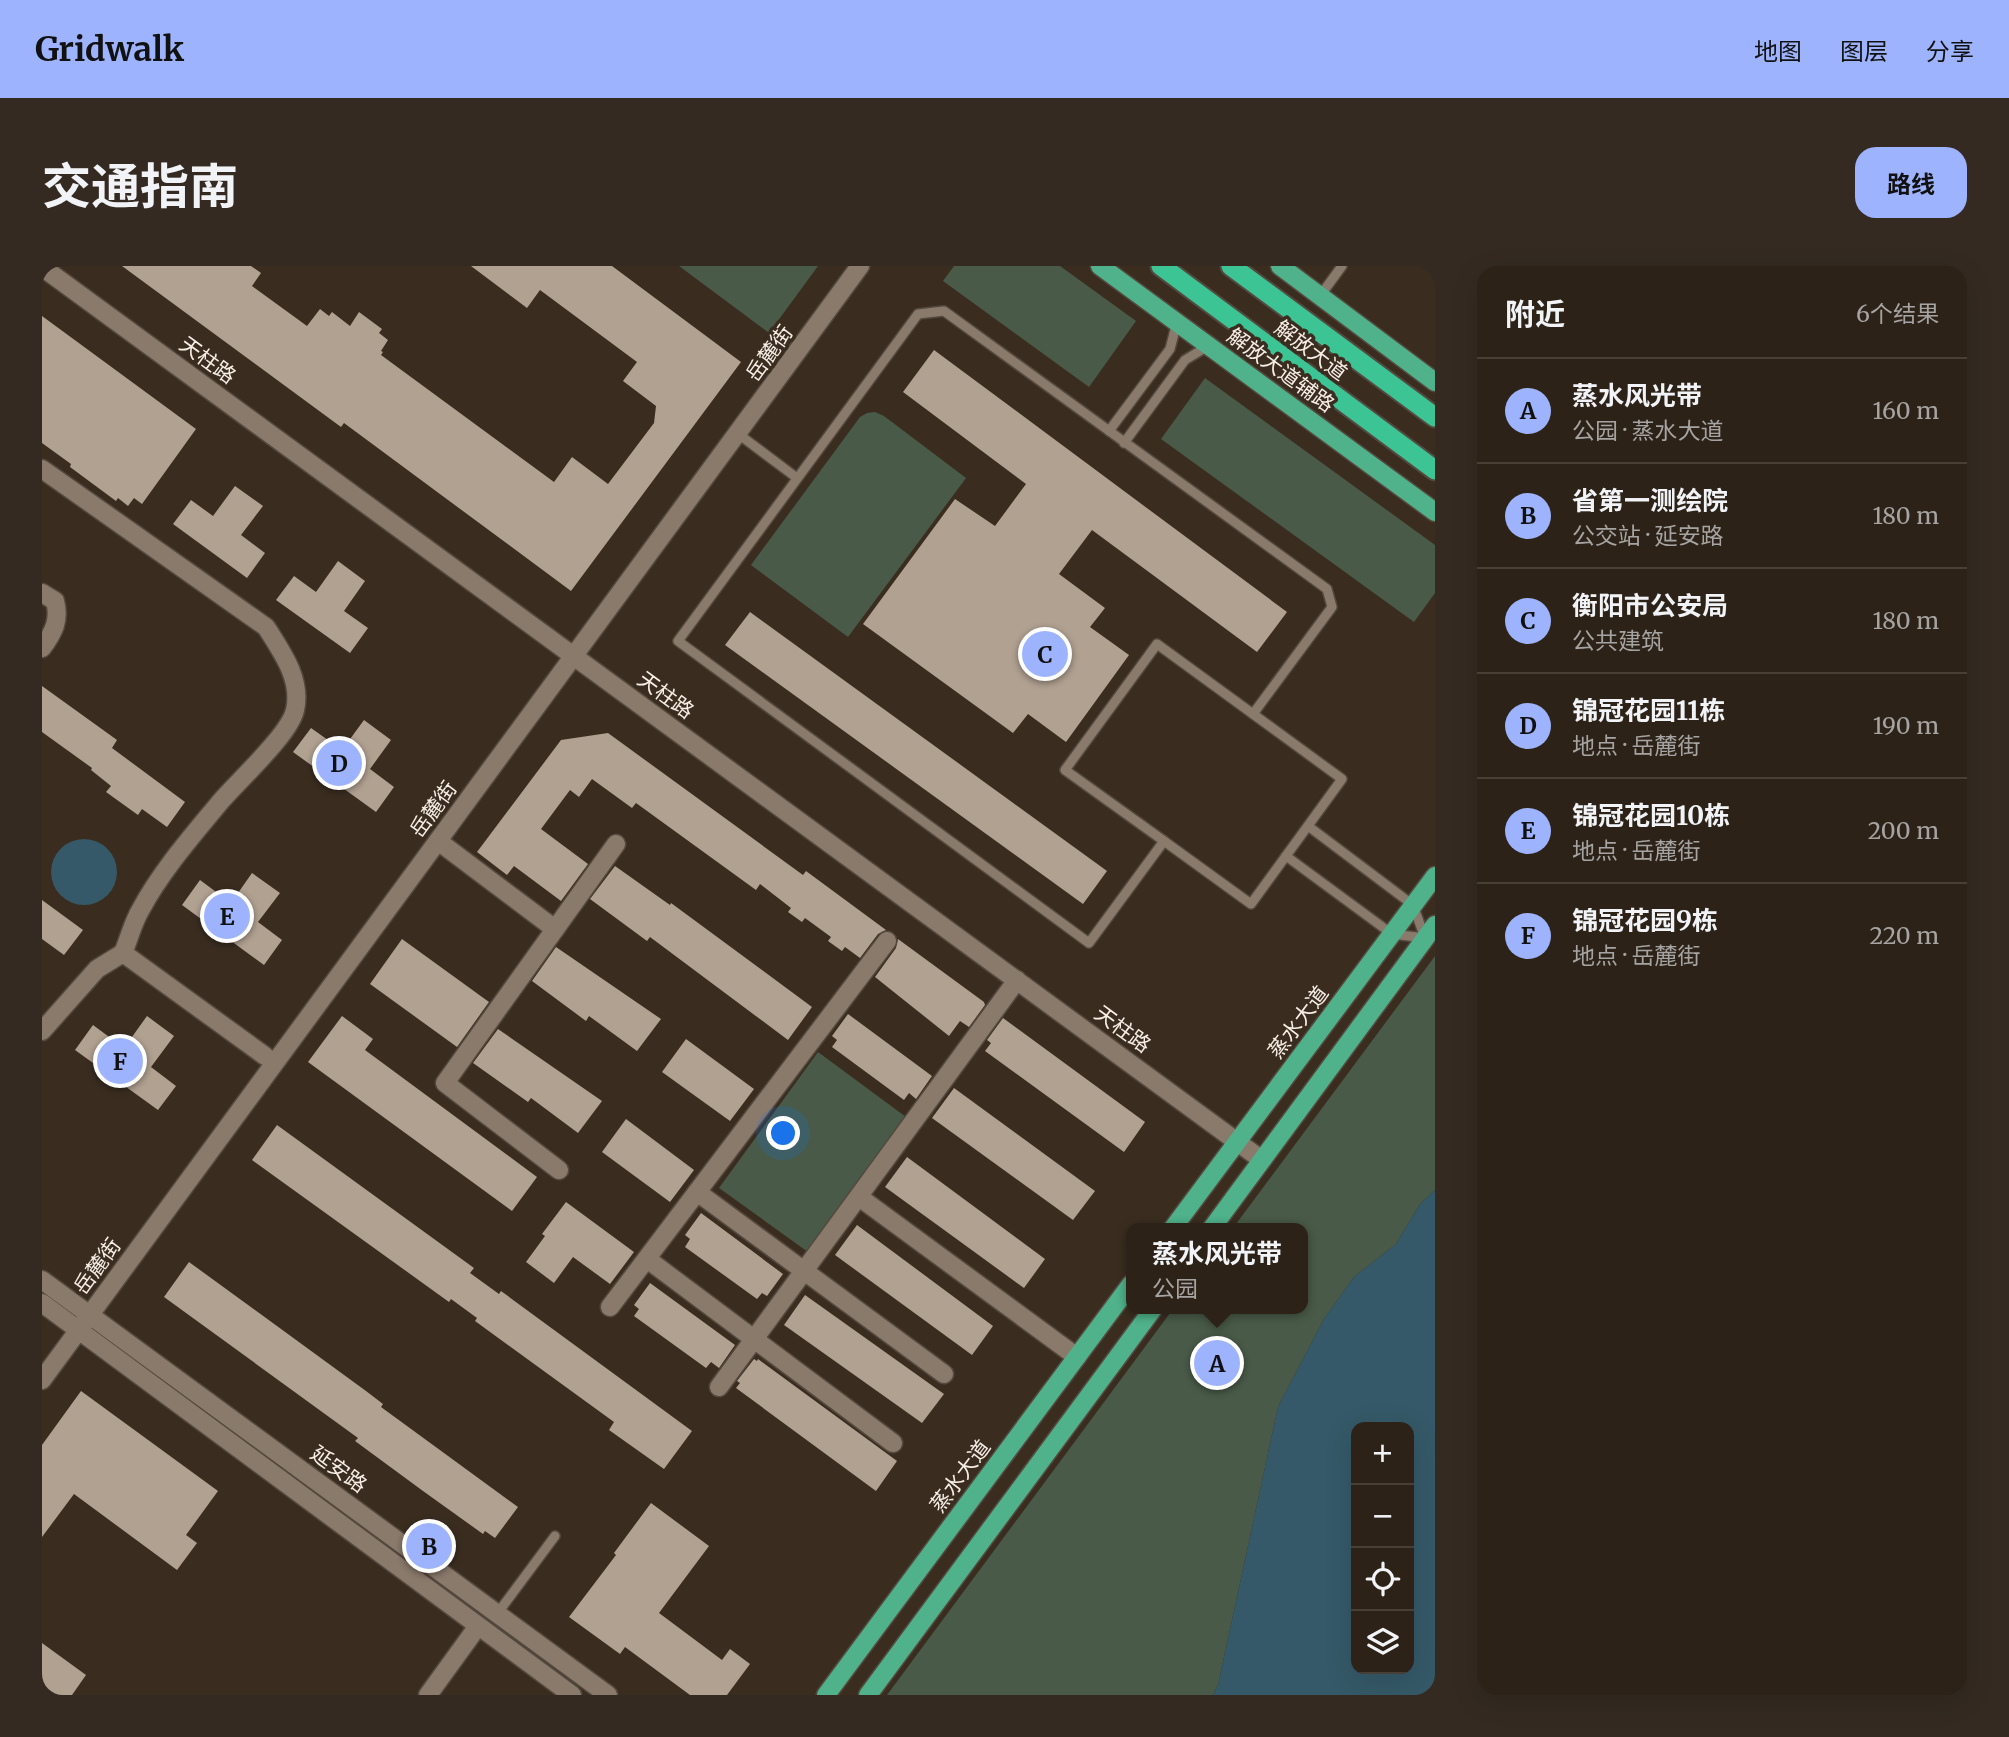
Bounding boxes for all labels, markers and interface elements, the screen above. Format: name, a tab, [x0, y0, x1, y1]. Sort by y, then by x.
text: Gridwalk	[35, 29, 184, 70]
text: 地图	[1754, 36, 1802, 67]
text: 图层	[1840, 36, 1888, 67]
text: 分享	[1926, 36, 1974, 67]
button: 路线	[1855, 147, 1967, 218]
text: 交通指南	[42, 156, 238, 217]
text: 附近	[1505, 295, 1565, 333]
text: 6个结果	[1856, 299, 1939, 328]
street label: 解放大道	[1269, 314, 1353, 386]
street label: 岳麓街	[740, 320, 798, 386]
street label: 解放大道辅路	[1222, 322, 1340, 418]
street label: 天柱路	[175, 331, 241, 389]
text: 蒸水风光带	[1572, 379, 1702, 412]
text: A	[1520, 396, 1536, 425]
text: 160 m	[1873, 396, 1939, 425]
text: 公园 · 蒸水大道	[1572, 416, 1724, 445]
text: 省第一测绘院	[1572, 484, 1728, 517]
text: B	[1520, 501, 1536, 530]
text: 180 m	[1873, 501, 1939, 530]
text: 公交站 · 延安路	[1572, 521, 1724, 550]
text: 衡阳市公安局	[1572, 589, 1728, 622]
text: C	[1520, 606, 1536, 635]
text: 180 m	[1873, 606, 1939, 635]
text: 公共建筑	[1572, 626, 1664, 655]
pin: C	[1022, 628, 1068, 680]
street label: 天柱路	[633, 666, 699, 724]
text: 锦冠花园11栋	[1572, 694, 1725, 727]
text: D	[1519, 711, 1537, 740]
text: 190 m	[1873, 711, 1939, 740]
text: 地点 · 岳麓街	[1572, 731, 1701, 760]
pin: D	[316, 737, 362, 789]
street label: 岳麓街	[404, 776, 462, 842]
text: 锦冠花园10栋	[1572, 799, 1730, 832]
text: E	[1520, 816, 1536, 845]
text: 200 m	[1868, 816, 1939, 845]
text: 地点 · 岳麓街	[1572, 836, 1701, 865]
pin: E	[204, 890, 250, 942]
text: 锦冠花园9栋	[1572, 904, 1718, 937]
text: F	[1521, 921, 1535, 950]
text: 220 m	[1869, 921, 1939, 950]
text: 地点 · 岳麓街	[1572, 941, 1701, 970]
street label: 蒸水大道	[1262, 980, 1334, 1064]
street label: 天柱路	[1090, 1000, 1156, 1058]
pin: F	[97, 1035, 143, 1087]
your location	[766, 1116, 800, 1150]
popup	[1126, 1223, 1308, 1314]
street label: 岳麓街	[68, 1233, 126, 1299]
text: 蒸水风光带	[1152, 1237, 1282, 1270]
text: 公园	[1152, 1274, 1198, 1303]
pin: A	[1194, 1337, 1240, 1389]
map controls	[1351, 1422, 1414, 1674]
button: +	[1351, 1422, 1414, 1485]
street label: 蒸水大道	[924, 1434, 996, 1518]
street label: 延安路	[306, 1440, 372, 1498]
button: −	[1351, 1485, 1414, 1548]
pin: B	[406, 1520, 452, 1572]
button: locate	[1351, 1548, 1414, 1611]
button: layers	[1351, 1611, 1414, 1674]

